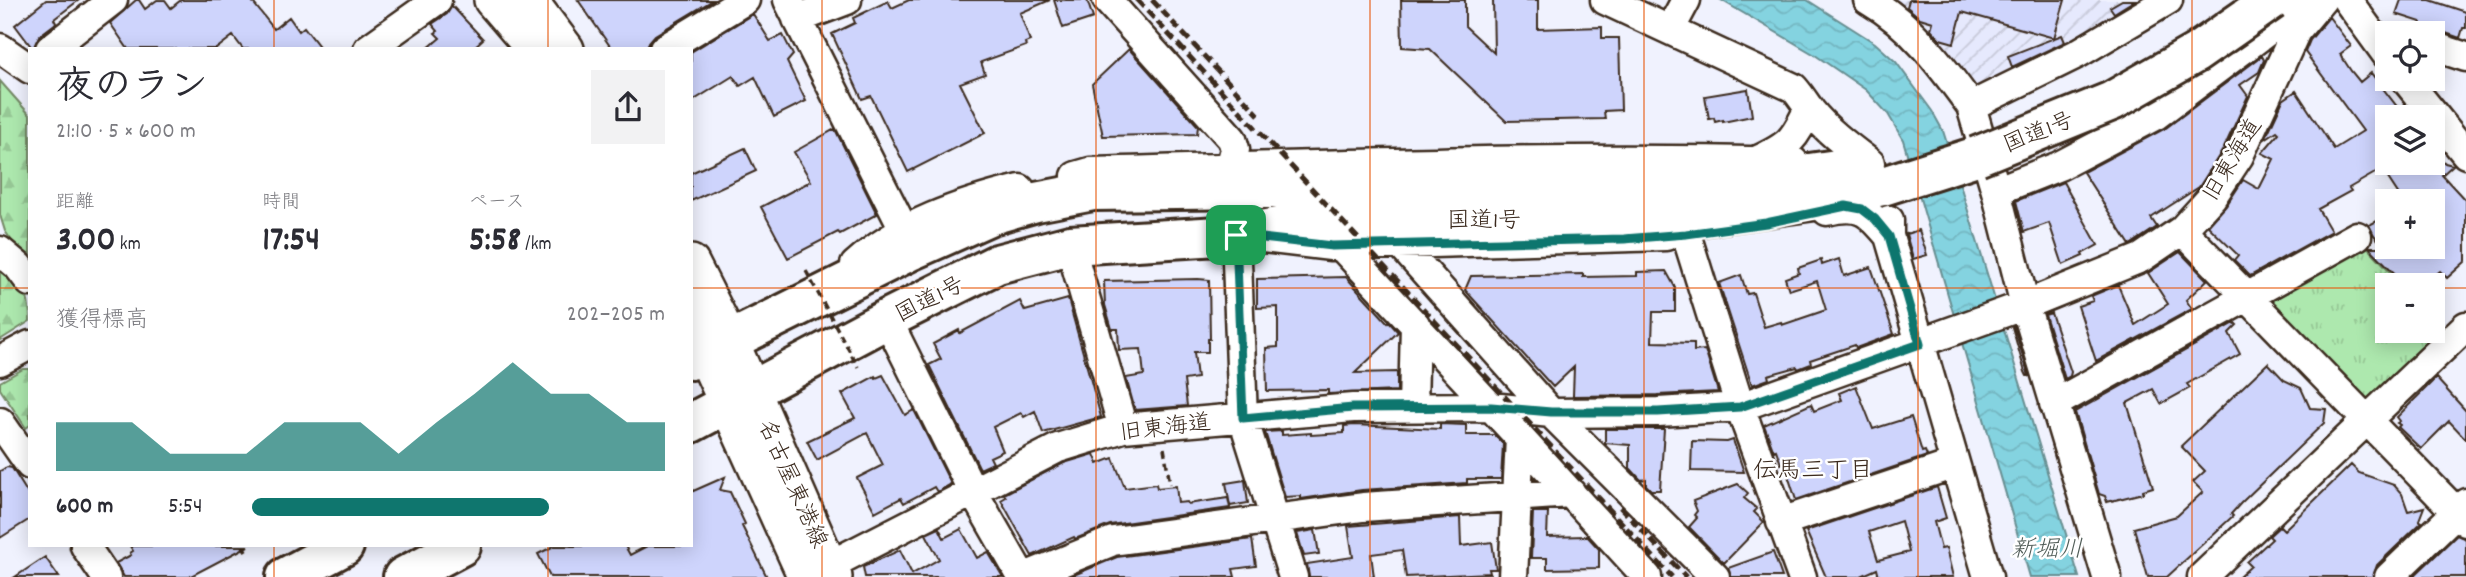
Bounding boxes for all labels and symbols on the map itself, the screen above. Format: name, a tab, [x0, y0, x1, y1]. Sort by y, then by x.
street label: 国道1号	[1999, 105, 2080, 163]
street label: 旧東海道	[2196, 113, 2272, 209]
pin	[1206, 205, 1266, 265]
street label: 国道1号	[1447, 206, 1521, 239]
street label: 国道1号	[890, 270, 971, 333]
street label: 旧東海道	[1118, 407, 1213, 451]
street label: 名古屋東港線	[748, 415, 834, 554]
district label: 伝馬三丁目	[1753, 455, 1873, 489]
water label: 新堀川	[2011, 534, 2083, 568]

